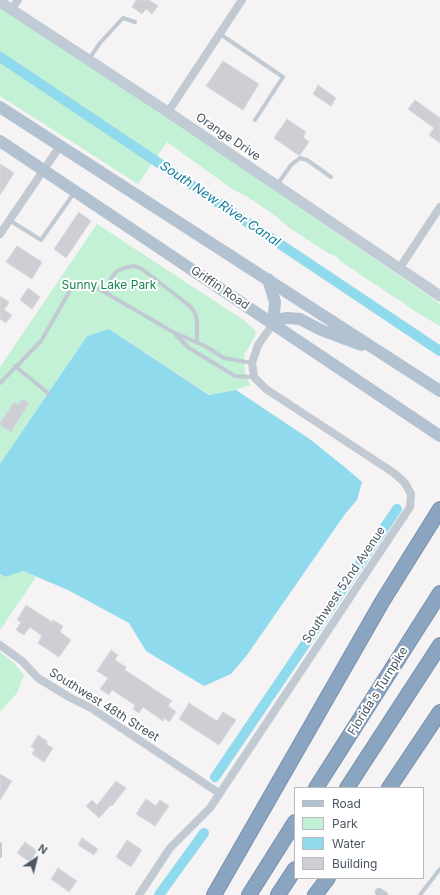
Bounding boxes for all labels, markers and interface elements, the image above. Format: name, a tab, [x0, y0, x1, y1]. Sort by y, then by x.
street label: Orange Drive	[193, 110, 263, 164]
water label: South New River Canal	[157, 158, 283, 250]
street label: Griffin Road	[188, 263, 252, 313]
park label: Sunny Lake Park	[62, 278, 156, 292]
street label: Southwest 52nd Avenue	[299, 524, 389, 646]
street label: Florida's Turnpike	[345, 644, 411, 738]
street label: Southwest 48th Street	[46, 665, 162, 745]
legend	[294, 787, 424, 879]
text: Road	[332, 796, 361, 811]
text: Park	[332, 816, 358, 831]
text: Water	[332, 836, 365, 851]
north arrow	[16, 839, 56, 879]
text: N	[35, 841, 50, 857]
text: Building	[332, 856, 377, 871]

